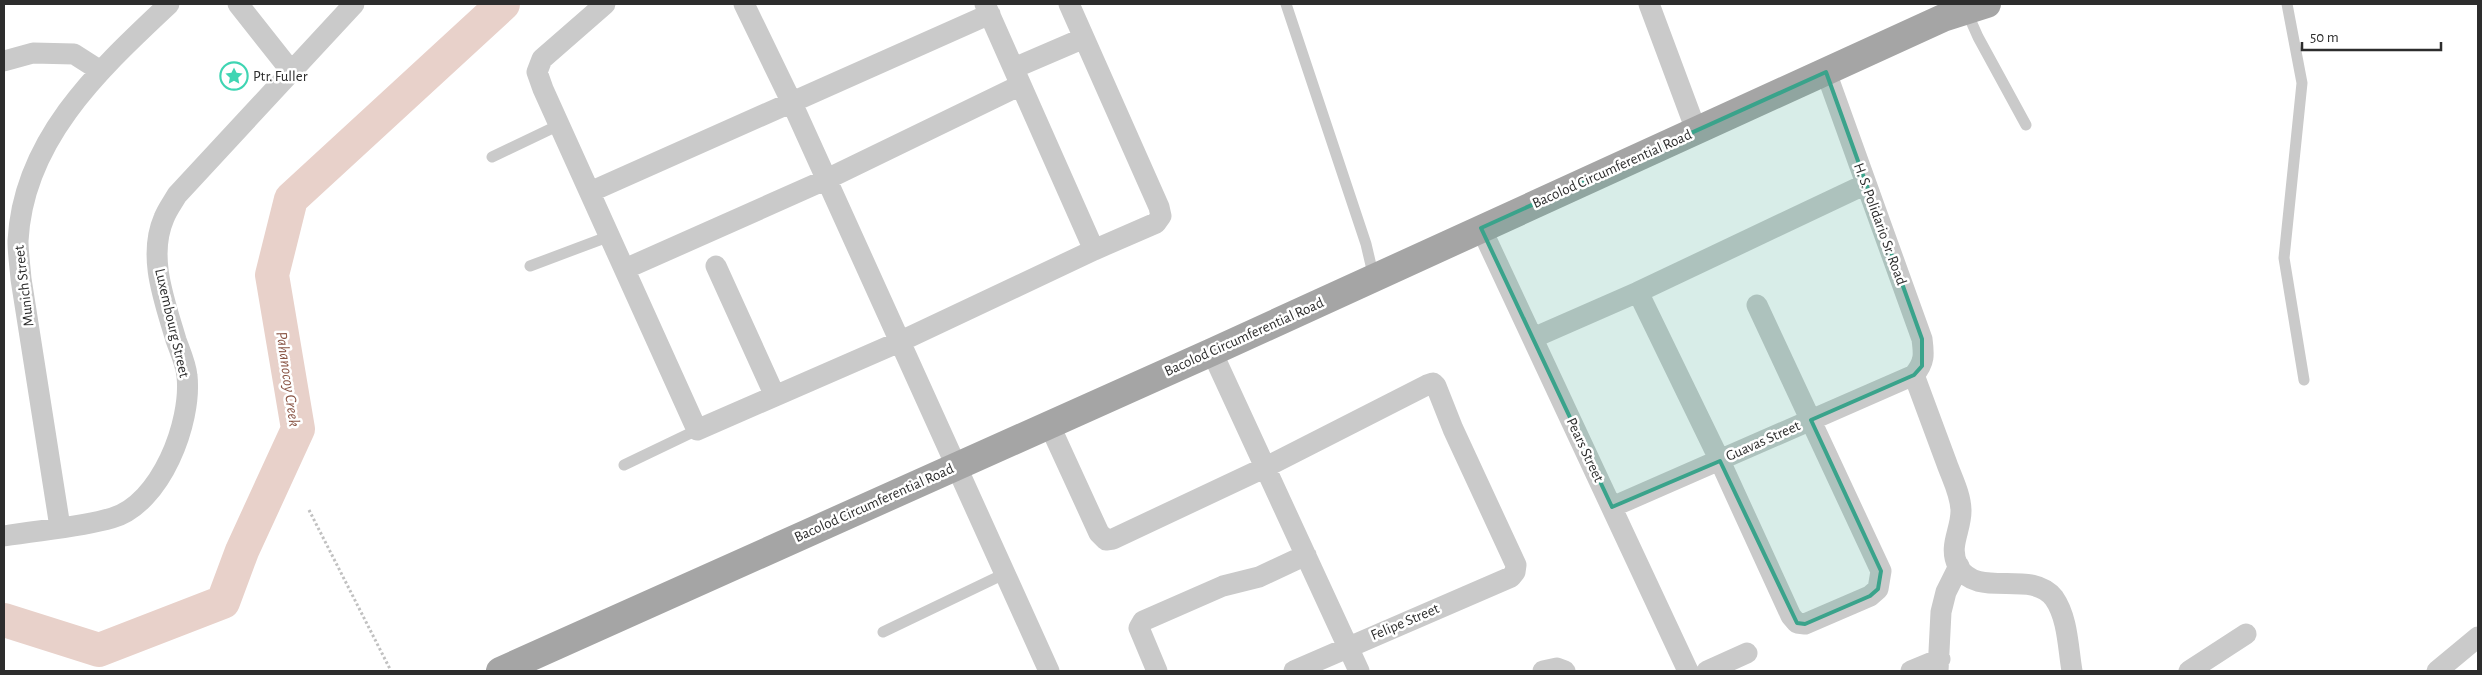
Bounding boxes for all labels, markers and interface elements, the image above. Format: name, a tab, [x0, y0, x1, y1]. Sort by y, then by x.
scale bar	[2302, 20, 2441, 52]
text: 50 m	[2310, 30, 2339, 45]
place icon: Ptr. Fuller	[219, 61, 249, 91]
place label: Ptr. Fuller	[253, 69, 308, 84]
street label: Bacolod Circumferential Road	[1530, 127, 1694, 211]
street label: H. S. Polidario Sr. Road	[1851, 161, 1909, 287]
street label: Munich Street	[12, 244, 36, 327]
street label: Luxembourg Street	[152, 267, 192, 379]
street label: Bacolod Circumferential Road	[1162, 295, 1326, 379]
water label: Pahanocoy Creek	[273, 330, 303, 428]
street label: Pears Street	[1564, 416, 1606, 485]
street label: Guavas Street	[1724, 418, 1803, 464]
street label: Bacolod Circumferential Road	[792, 461, 956, 545]
street label: Felipe Street	[1369, 601, 1442, 643]

